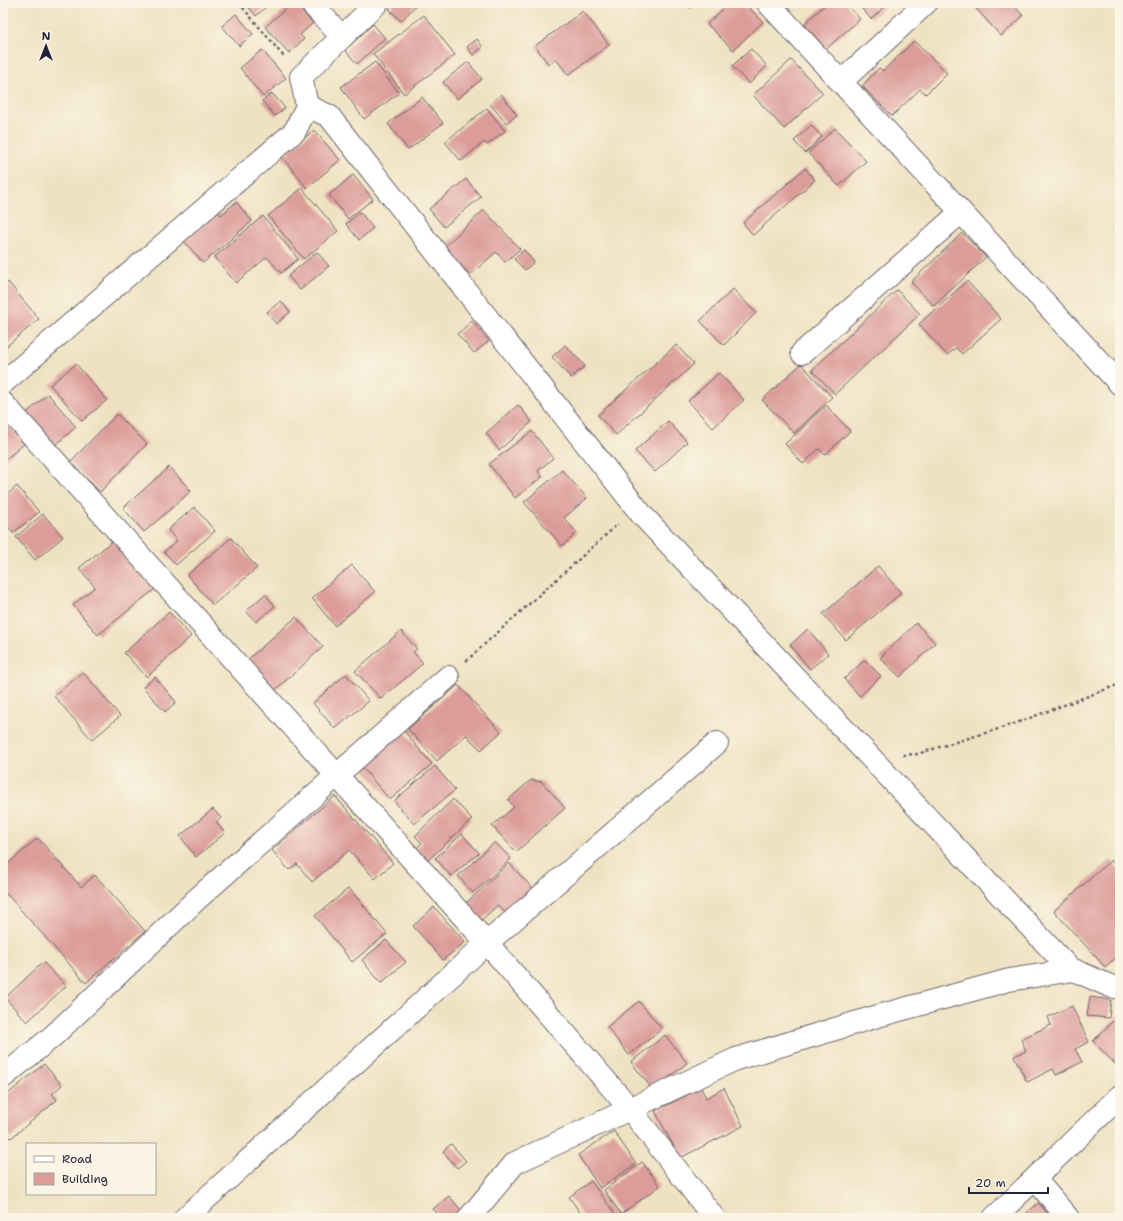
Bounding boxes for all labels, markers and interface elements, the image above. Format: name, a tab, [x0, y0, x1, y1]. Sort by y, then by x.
north arrow	[26, 26, 66, 66]
text: N	[42, 29, 51, 44]
legend	[26, 1143, 156, 1195]
text: Road	[62, 1151, 93, 1167]
scale bar	[969, 1169, 1048, 1195]
text: Building	[62, 1171, 108, 1187]
text: 20 m	[975, 1175, 1006, 1191]

